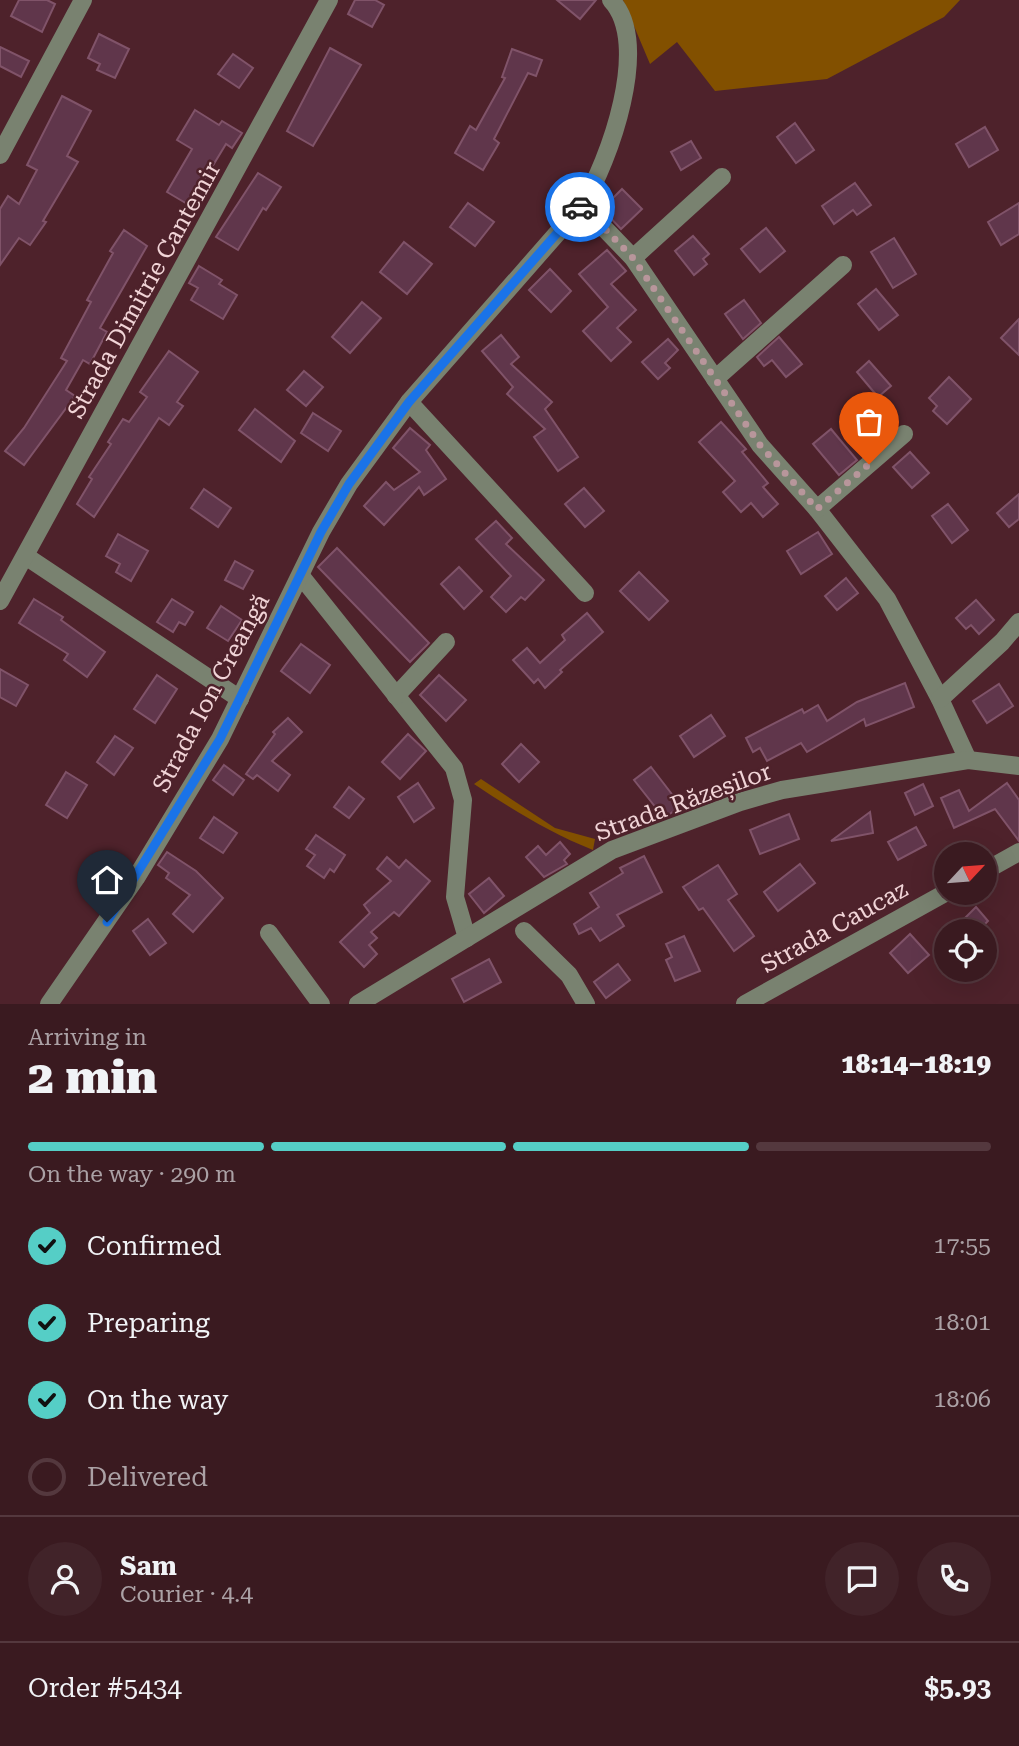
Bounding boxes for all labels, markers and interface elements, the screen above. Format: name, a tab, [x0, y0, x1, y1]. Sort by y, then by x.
street label: Strada Dimitrie Cantemir	[62, 157, 226, 423]
courier	[545, 172, 615, 242]
icon: car	[561, 188, 599, 226]
pin	[839, 392, 899, 464]
icon: bag	[850, 403, 888, 441]
street label: Strada Ion Creangă	[147, 589, 275, 797]
street label: Strada Răzeșilor	[591, 757, 776, 849]
north arrow	[934, 842, 998, 905]
map controls	[934, 842, 997, 982]
pin	[77, 850, 137, 922]
icon: home	[88, 861, 126, 899]
street label: Strada Caucaz	[756, 875, 912, 979]
button: locate	[934, 919, 997, 982]
text: Arriving in	[28, 1024, 147, 1051]
text: 18:14–18:19	[841, 1049, 991, 1079]
text: 2 min	[28, 1050, 157, 1104]
text: On the way · 290 m	[28, 1161, 236, 1188]
icon: check	[28, 1227, 66, 1265]
text: Confirmed	[87, 1231, 222, 1261]
text: 17:55	[934, 1232, 991, 1259]
icon: check	[28, 1304, 66, 1342]
text: Preparing	[87, 1308, 210, 1338]
text: 18:01	[934, 1309, 991, 1336]
icon: check	[28, 1381, 66, 1419]
text: On the way	[87, 1385, 228, 1415]
text: 18:06	[934, 1386, 991, 1413]
text: Delivered	[87, 1462, 208, 1492]
button: person	[28, 1542, 102, 1616]
button: chat	[825, 1542, 899, 1616]
button: phone	[917, 1542, 991, 1616]
text: Sam	[120, 1551, 177, 1581]
text: Courier · 4.4	[120, 1581, 253, 1608]
text: Order #5434	[28, 1673, 182, 1703]
text: $5.93	[925, 1673, 991, 1703]

